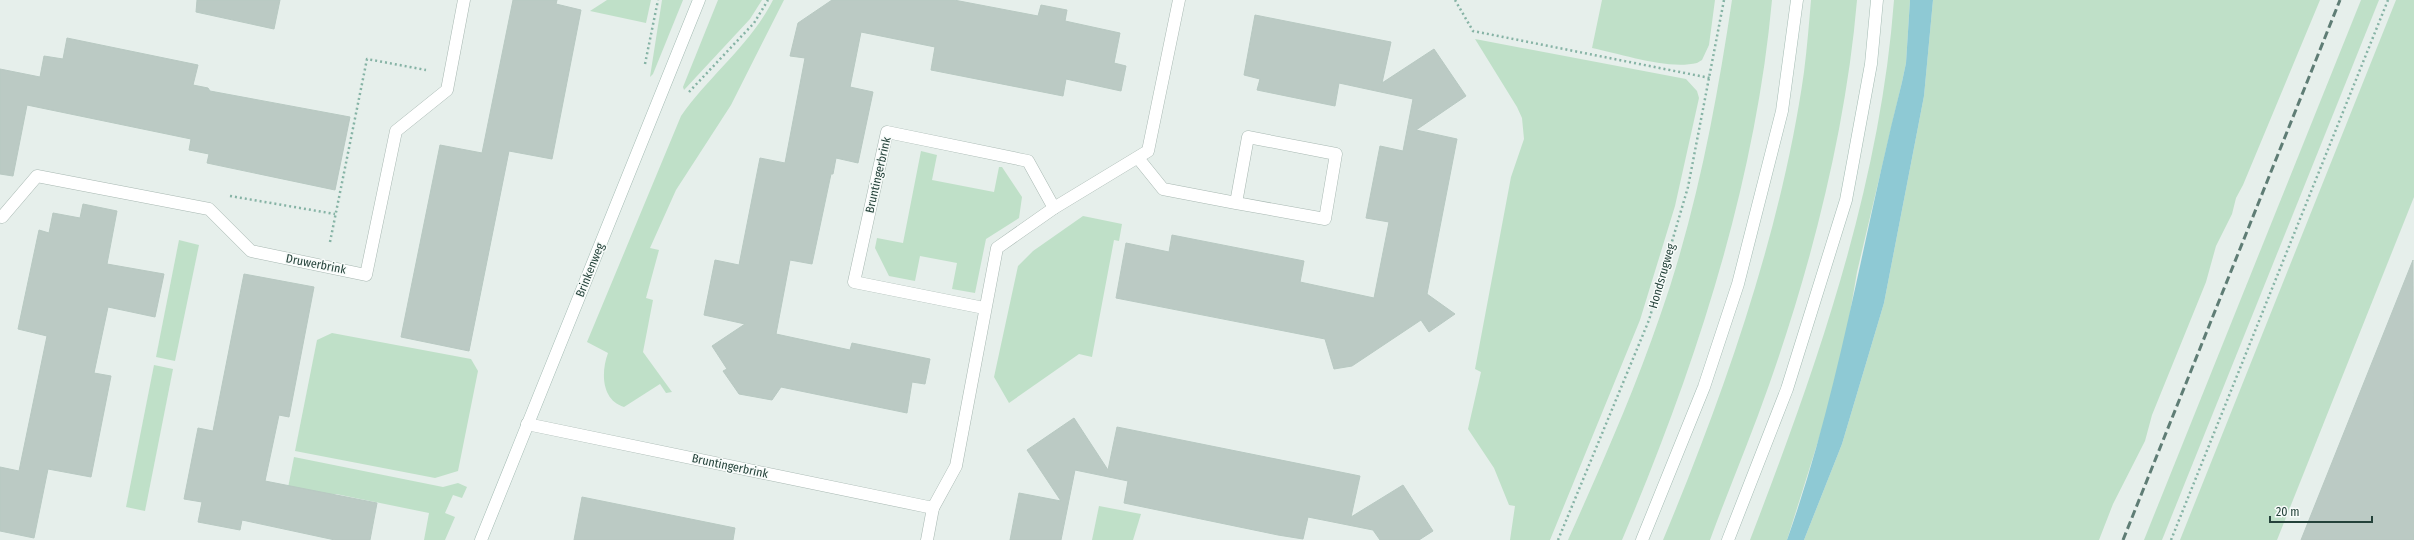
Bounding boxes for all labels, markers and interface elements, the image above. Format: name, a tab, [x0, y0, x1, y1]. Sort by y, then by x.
street label: Bruntingerbrink	[862, 135, 894, 214]
street label: Brinkenweg	[573, 240, 607, 299]
street label: Hondsrugweg	[1646, 242, 1678, 310]
street label: Druwerbrink	[285, 251, 348, 277]
street label: Bruntingerbrink	[691, 451, 770, 481]
scale bar	[2270, 498, 2372, 524]
text: 20 m	[2276, 505, 2300, 519]

